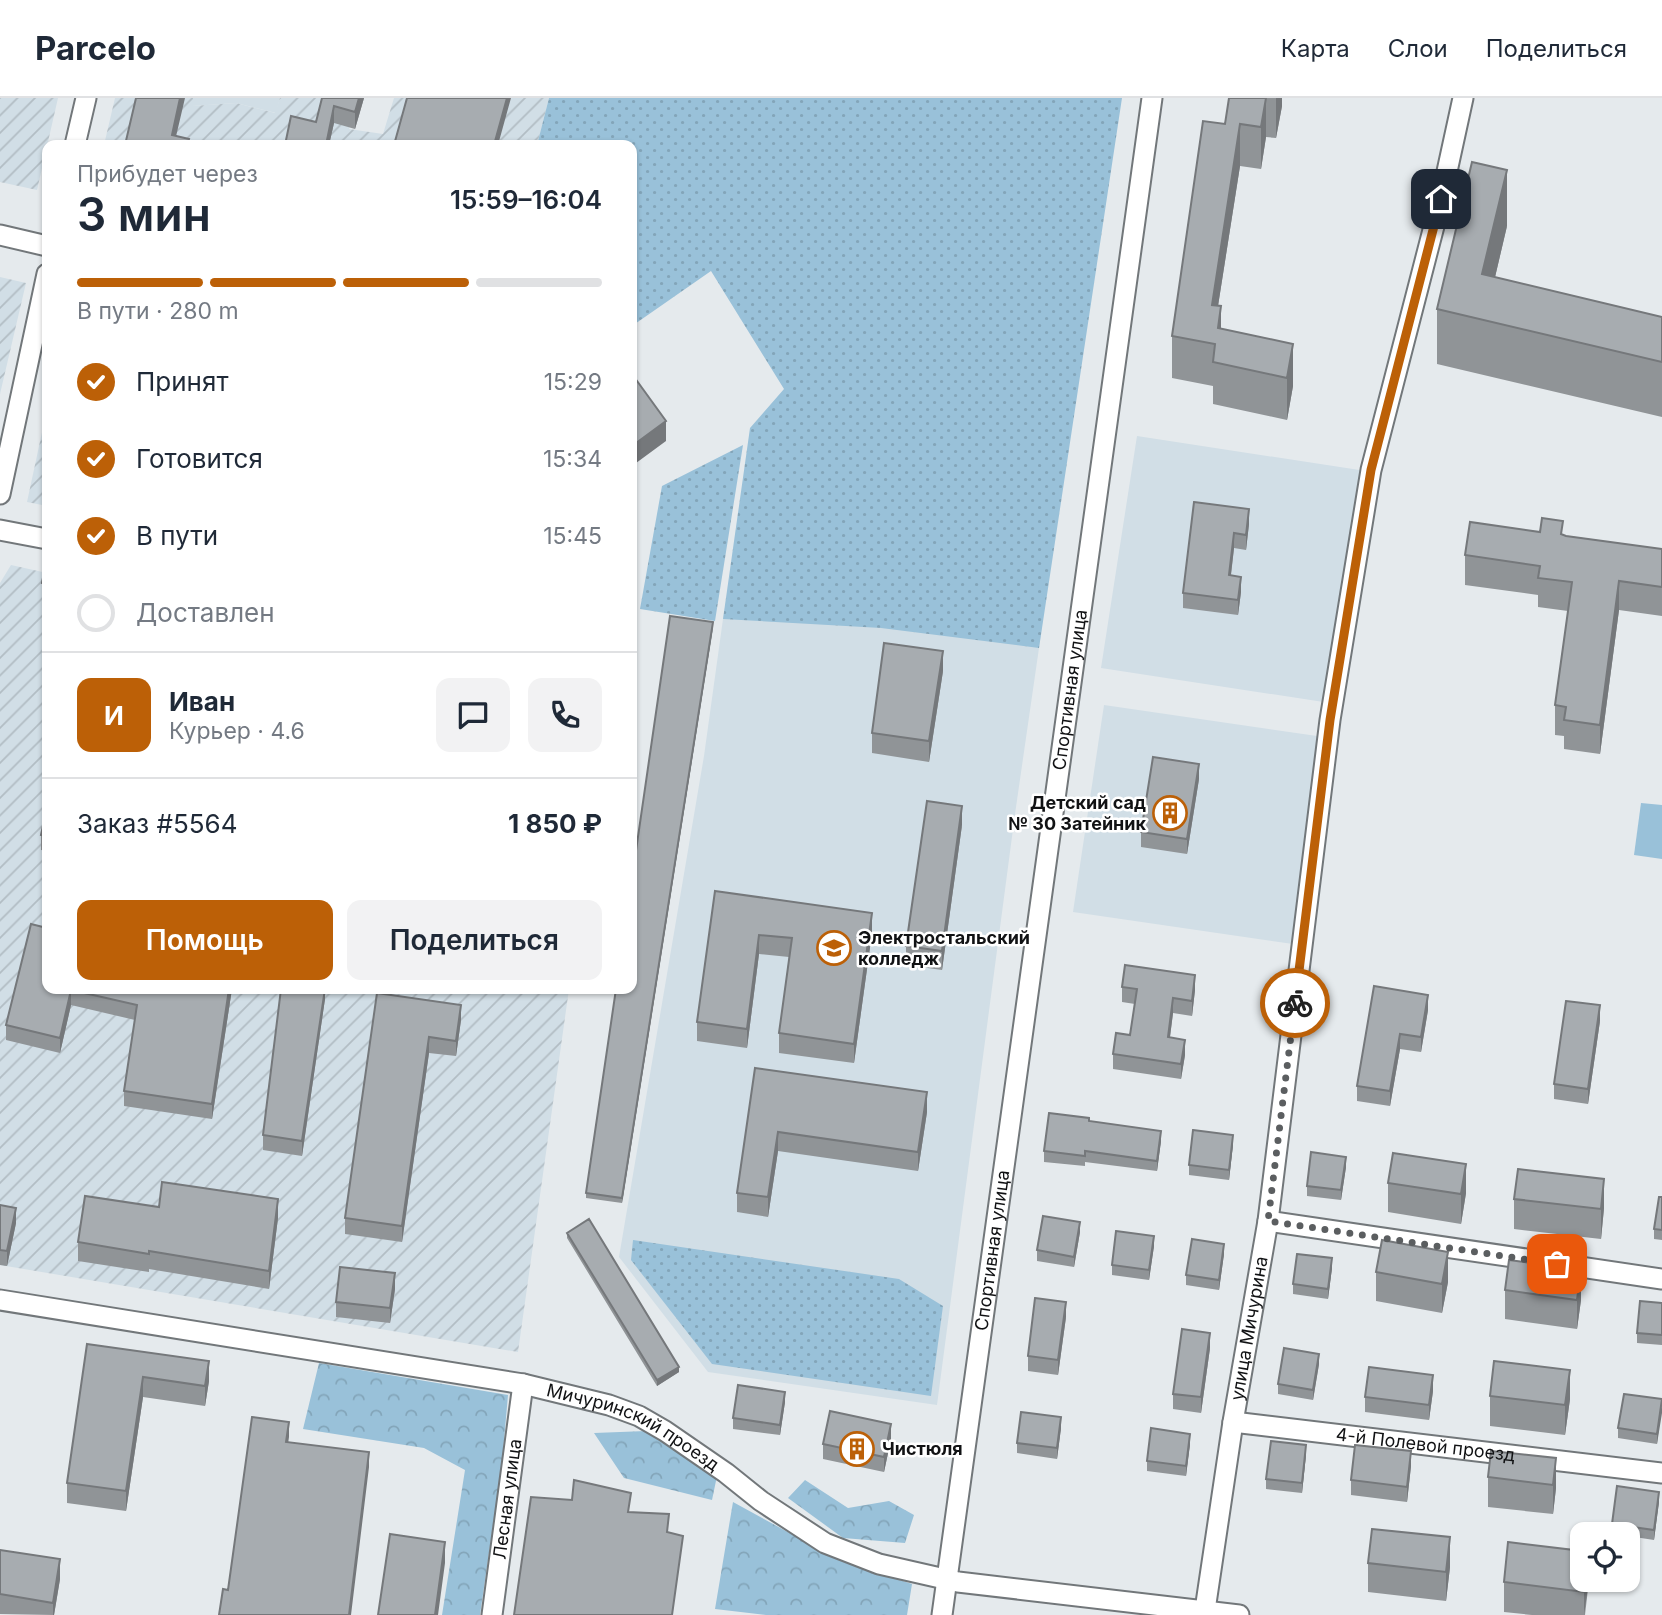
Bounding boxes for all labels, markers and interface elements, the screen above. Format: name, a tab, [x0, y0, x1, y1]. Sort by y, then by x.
text: Parcelo	[35, 28, 156, 68]
text: Карта	[1281, 34, 1350, 63]
text: Слои	[1388, 34, 1448, 63]
text: Поделиться	[1486, 34, 1627, 63]
text: Прибудет через	[77, 160, 258, 188]
pin	[1411, 169, 1471, 229]
icon: home	[1422, 180, 1460, 218]
text: 15:59–16:04	[450, 184, 602, 215]
text: 3 мин	[77, 186, 211, 242]
text: В пути · 280 m	[77, 297, 239, 325]
icon: check	[77, 363, 115, 401]
text: Принят	[136, 366, 229, 397]
text: 15:29	[544, 368, 602, 396]
icon: check	[77, 440, 115, 478]
text: Готовится	[136, 443, 263, 474]
text: 15:34	[543, 445, 602, 473]
icon: check	[77, 517, 115, 555]
text: В пути	[136, 520, 218, 551]
text: 15:45	[543, 522, 602, 550]
text: Доставлен	[136, 597, 275, 628]
street label: Спортивная улица	[1048, 608, 1091, 771]
button: chat	[436, 678, 510, 752]
button: phone	[528, 678, 602, 752]
text: Иван	[169, 686, 235, 717]
text: И	[104, 700, 124, 731]
text: Курьер · 4.6	[169, 717, 305, 745]
place label: Детский сад № 30 Затейник	[1008, 792, 1146, 834]
building icon: Детский сад № 30 Затейник	[1151, 794, 1189, 832]
text: Заказ #5564	[77, 808, 238, 839]
text: 1 850 ₽	[508, 808, 602, 839]
button: Помощь	[77, 900, 333, 980]
button: Поделиться	[347, 900, 602, 980]
place label: Электростальский колледж	[858, 927, 1030, 969]
school or university icon: Электростальский колледж	[815, 929, 853, 967]
courier	[1260, 968, 1330, 1038]
icon: bike	[1276, 984, 1314, 1022]
street label: Спортивная улица	[970, 1169, 1013, 1332]
pin	[1527, 1234, 1587, 1294]
icon: bag	[1538, 1245, 1576, 1283]
street label: улица Мичурина	[1226, 1255, 1272, 1402]
street label: Мичуринский проезд	[545, 1379, 723, 1475]
street label: 4-й Полевой проезд	[1335, 1423, 1517, 1465]
building icon: Чистюля	[838, 1430, 876, 1468]
street label: Лесная улица	[489, 1437, 526, 1560]
place label: Чистюля	[882, 1438, 963, 1459]
map controls	[1570, 1522, 1640, 1592]
button: locate	[1570, 1522, 1640, 1592]

